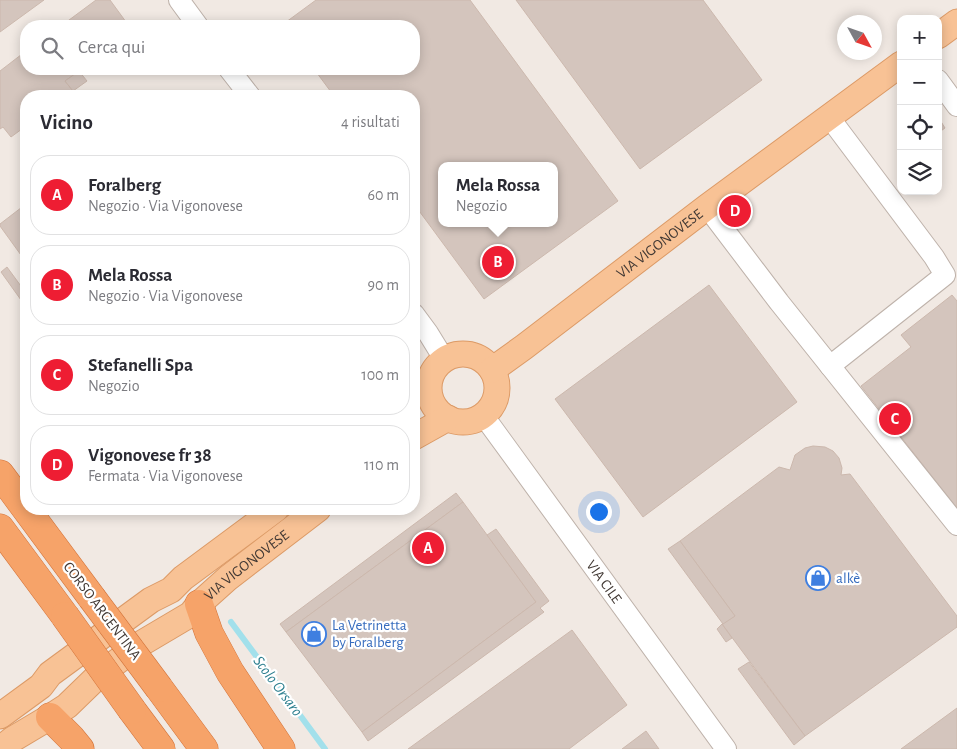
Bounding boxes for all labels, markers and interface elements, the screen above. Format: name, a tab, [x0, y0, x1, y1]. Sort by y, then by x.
north arrow	[837, 15, 882, 60]
map controls	[897, 15, 942, 195]
button: +	[897, 15, 942, 60]
search box	[20, 20, 420, 75]
icon: search	[38, 34, 66, 62]
text: Cerca qui	[78, 38, 145, 57]
button: −	[897, 60, 942, 105]
button: locate	[897, 105, 942, 150]
text: Vicino	[40, 112, 93, 133]
text: 4 risultati	[341, 114, 400, 130]
button: layers	[897, 150, 942, 195]
popup	[438, 162, 558, 227]
text: Foralberg	[88, 176, 161, 195]
text: Mela Rossa	[456, 176, 540, 195]
text: A	[52, 187, 62, 203]
text: 60 m	[368, 187, 399, 203]
pin: D	[719, 192, 751, 230]
text: Negozio · Via Vigonovese	[88, 198, 243, 214]
text: Negozio	[456, 198, 507, 214]
street label: VIA VIGONOVESE	[614, 206, 705, 281]
pin: B	[482, 243, 514, 281]
text: Mela Rossa	[88, 266, 172, 285]
text: B	[52, 277, 62, 293]
text: 90 m	[368, 277, 399, 293]
text: Negozio · Via Vigonovese	[88, 288, 243, 304]
text: Stefanelli Spa	[88, 356, 193, 375]
text: C	[53, 367, 61, 383]
text: 100 m	[361, 367, 399, 383]
text: Negozio	[88, 378, 140, 394]
pin: C	[879, 400, 911, 438]
text: Vigonovese fr 38	[88, 446, 212, 465]
text: D	[52, 457, 62, 473]
text: 110 m	[364, 457, 399, 473]
text: Fermata · Via Vigonovese	[88, 468, 243, 484]
your location	[586, 499, 612, 525]
street label: VIA VIGONOVESE	[201, 527, 292, 603]
pin: A	[412, 529, 444, 567]
street label: VIA CILE	[584, 557, 625, 606]
street label: CORSO ARGENTINA	[60, 559, 144, 663]
shop icon: alkè	[805, 565, 831, 591]
place label: alkè	[836, 571, 860, 586]
place label: La Vetrinetta by Foralberg	[332, 618, 407, 650]
shop icon: La Vetrinetta by Foralberg	[301, 621, 327, 647]
water label: Scolo Orsaro	[250, 653, 306, 719]

